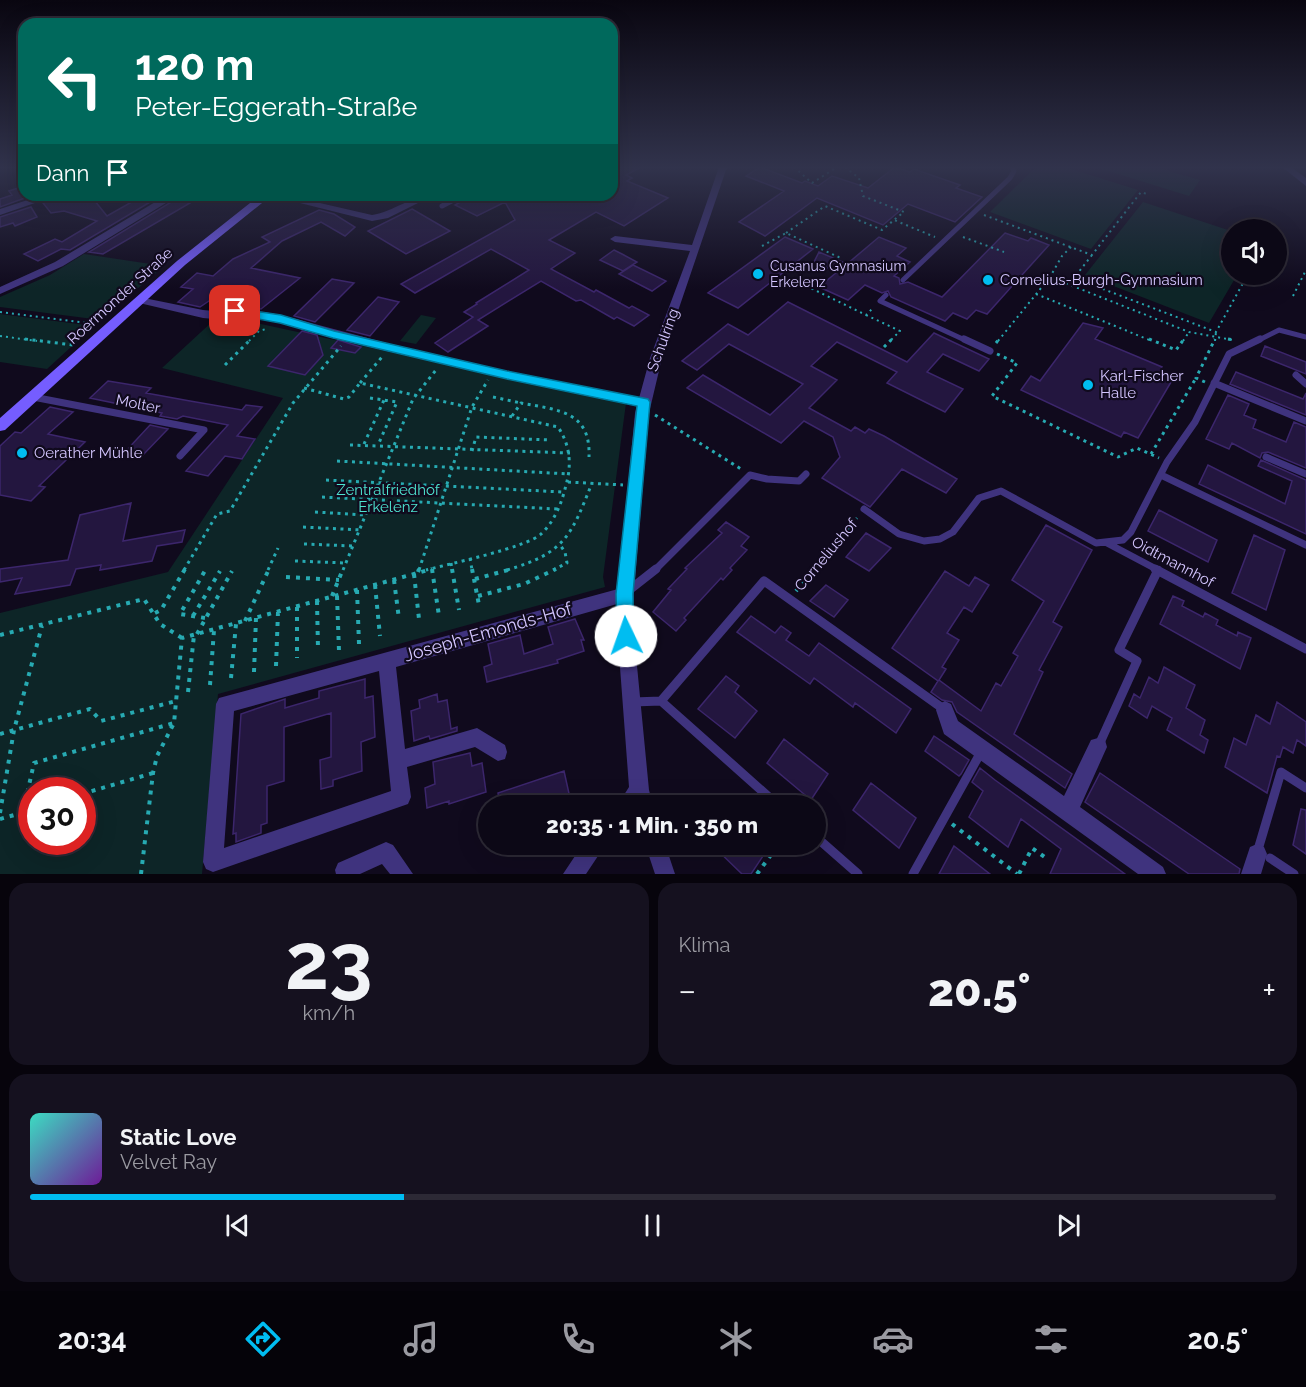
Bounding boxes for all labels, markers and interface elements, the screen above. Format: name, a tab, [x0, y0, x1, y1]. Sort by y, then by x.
text: 120 m	[135, 41, 254, 90]
icon: left	[36, 42, 114, 120]
text: Peter-Eggerath-Straße	[135, 91, 417, 122]
icon: arrive	[101, 156, 134, 189]
text: Dann	[36, 160, 89, 186]
map controls	[1221, 219, 1287, 285]
button: sound	[1221, 219, 1287, 285]
street label: Roermonder Straße	[64, 244, 176, 348]
place label: Cusanus Gymnasium Erkelenz	[770, 258, 906, 290]
marker: Cusanus Gymnasium Erkelenz	[751, 267, 765, 281]
place label: Cornelius-Burgh-Gymnasium	[1000, 271, 1203, 289]
marker: Cornelius-Burgh-Gymnasium	[981, 273, 995, 287]
pin	[209, 285, 260, 336]
icon: arrive	[218, 294, 251, 327]
street label: Schulring	[643, 306, 683, 374]
place label: Karl-Fischer Halle	[1100, 367, 1184, 402]
marker: Karl-Fischer Halle	[1081, 378, 1095, 392]
street label: Molter	[114, 391, 163, 417]
place label: Oerather Mühle	[34, 444, 143, 462]
marker: Oerather Mühle	[15, 446, 29, 460]
park label: Zentralfriedhof Erkelenz	[336, 481, 441, 516]
street label: Corneliushof	[791, 515, 862, 595]
street label: Oidtmannhof	[1129, 533, 1218, 592]
street label: Joseph-Emonds-Hof	[402, 597, 575, 666]
position arrow	[594, 604, 658, 668]
speed limit sign: 30	[18, 777, 96, 855]
text: 20:35 · 1 Min. · 350 m	[546, 812, 758, 838]
text: 23	[285, 916, 373, 1007]
text: Klima	[679, 933, 730, 957]
text: 20.5°	[928, 964, 1031, 1017]
text: −	[679, 971, 696, 1010]
text: +	[1262, 971, 1276, 1010]
text: km/h	[302, 1001, 355, 1025]
text: Static Love	[120, 1124, 237, 1150]
text: Velvet Ray	[120, 1150, 217, 1174]
icon: previous	[221, 1209, 254, 1242]
icon: pause	[636, 1209, 669, 1242]
icon: next	[1052, 1209, 1085, 1242]
icon: directions	[242, 1318, 284, 1360]
icon: music	[400, 1318, 442, 1360]
icon: phone	[557, 1318, 599, 1360]
icon: climate	[715, 1318, 757, 1360]
icon: car	[872, 1318, 914, 1360]
icon: filters	[1030, 1318, 1072, 1360]
text: 20:34	[58, 1324, 127, 1355]
text: 20.5°	[1188, 1324, 1248, 1355]

